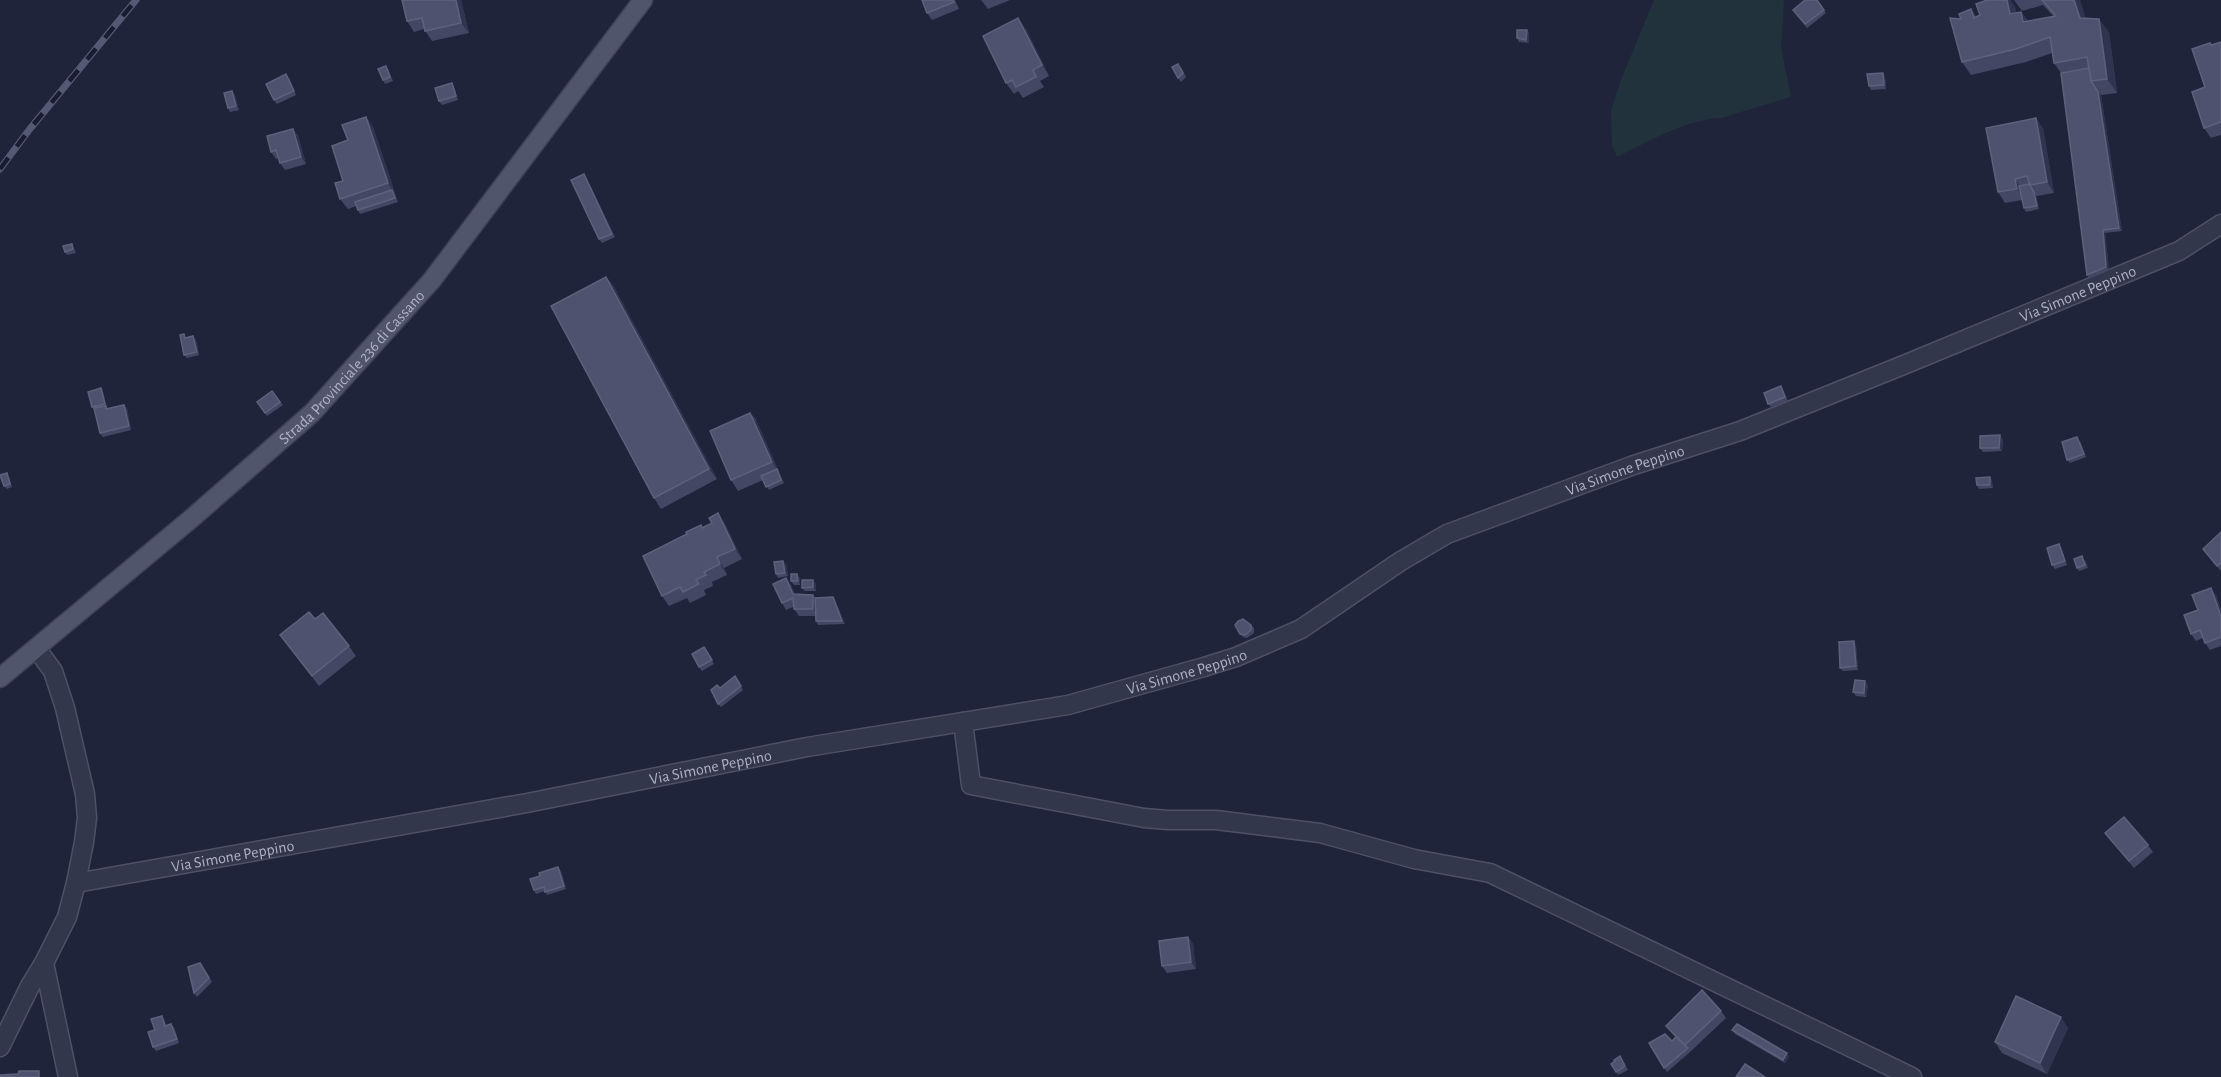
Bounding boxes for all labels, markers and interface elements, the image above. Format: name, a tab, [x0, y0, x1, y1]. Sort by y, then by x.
street label: Via Simone Peppino	[2017, 263, 2139, 325]
street label: Strada Provinciale 236 di Cassano	[276, 287, 428, 447]
street label: Via Simone Peppino	[1564, 442, 1687, 498]
street label: Via Simone Peppino	[1125, 646, 1249, 697]
street label: Via Simone Peppino	[648, 747, 773, 787]
street label: Via Simone Peppino	[170, 837, 296, 875]

